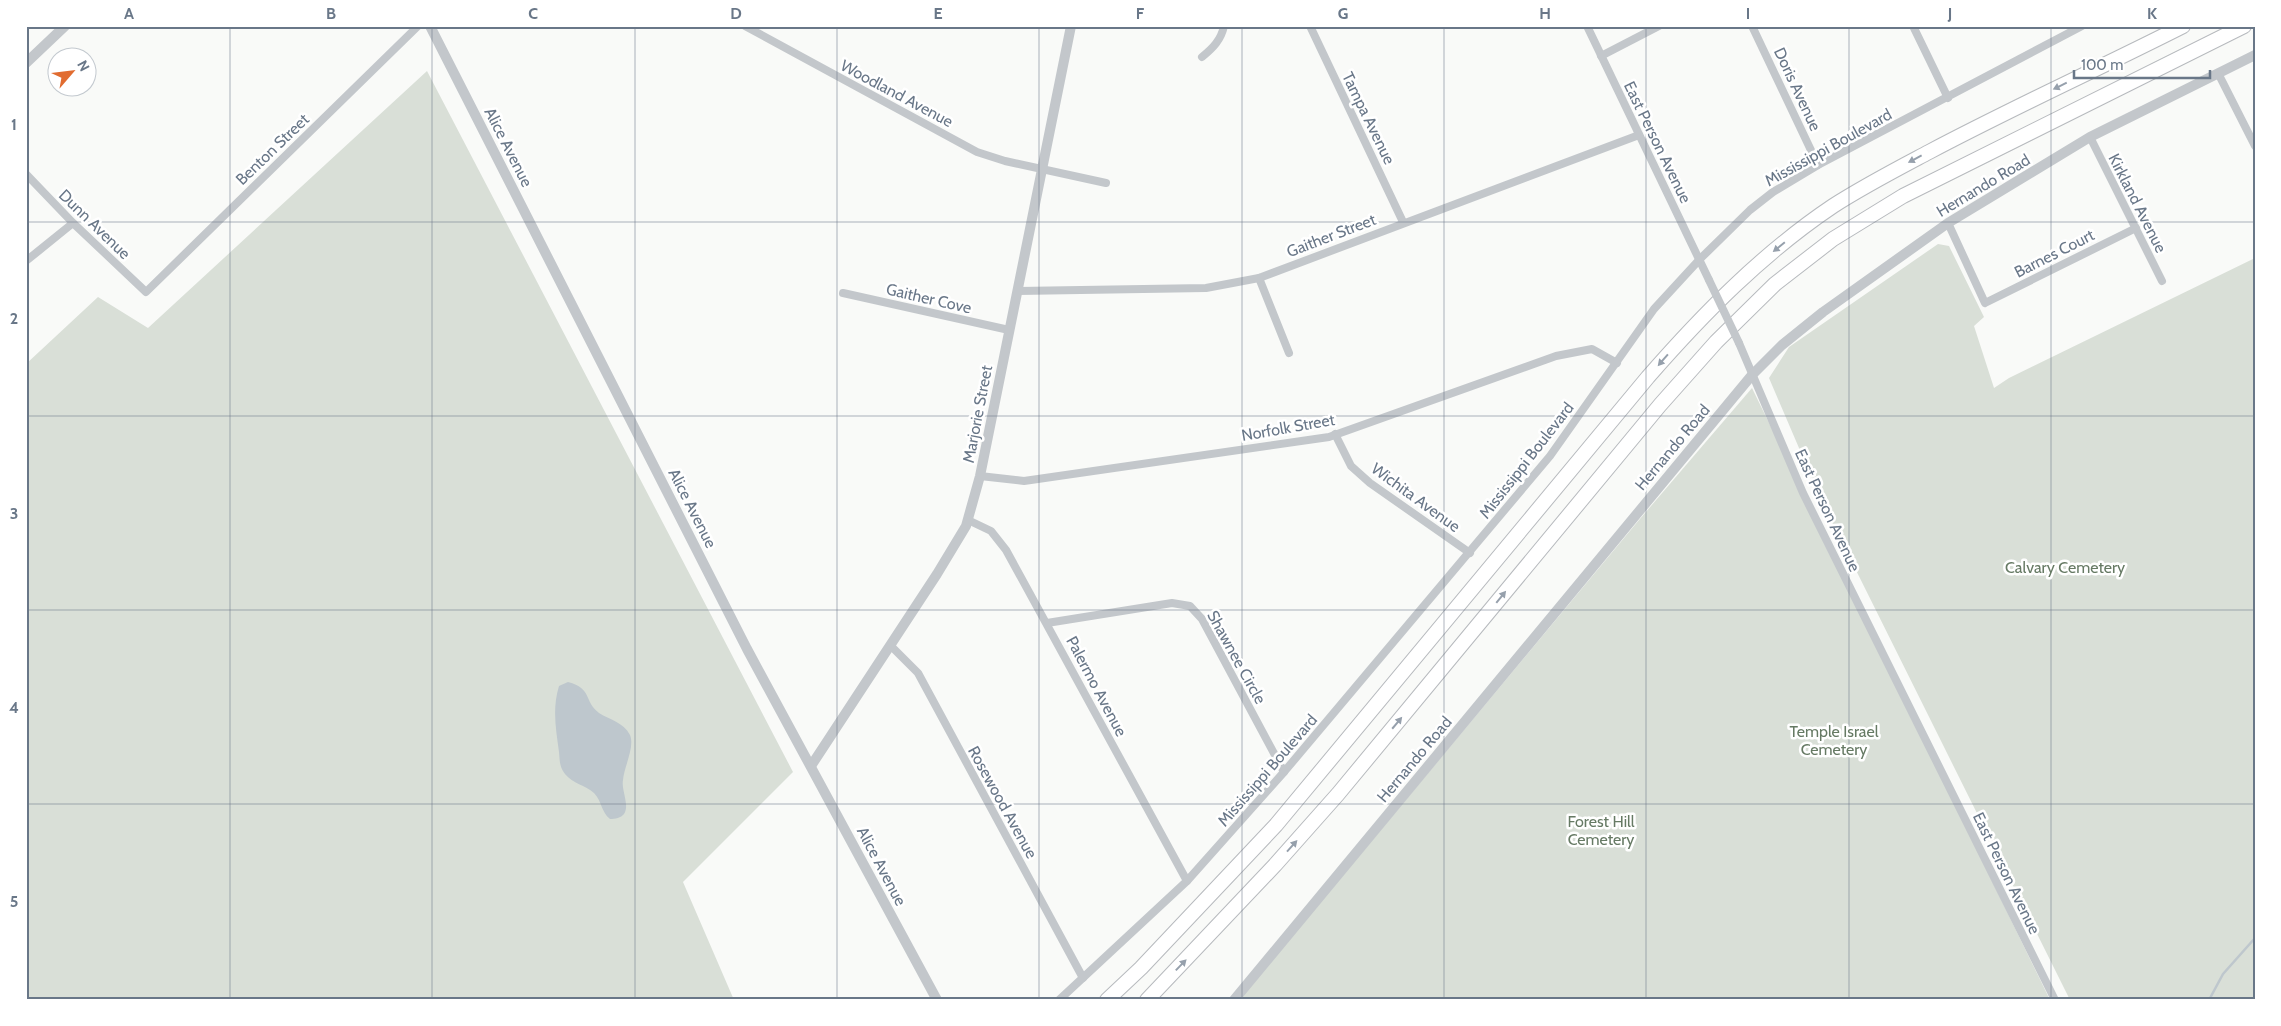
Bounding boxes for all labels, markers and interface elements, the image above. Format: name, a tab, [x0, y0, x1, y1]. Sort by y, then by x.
text: A	[124, 4, 134, 23]
text: B	[326, 4, 336, 23]
text: C	[528, 4, 538, 23]
text: D	[730, 4, 742, 23]
text: E	[933, 4, 943, 23]
text: F	[1136, 4, 1145, 23]
text: G	[1338, 4, 1348, 23]
text: H	[1539, 4, 1551, 23]
text: I	[1746, 4, 1750, 23]
text: J	[1947, 4, 1952, 23]
text: K	[2147, 4, 2157, 23]
street label: Doris Avenue	[1770, 45, 1825, 134]
north arrow	[48, 48, 98, 98]
scale bar	[2074, 48, 2210, 80]
street label: Woodland Avenue	[837, 56, 956, 131]
text: 100 m	[2081, 56, 2123, 74]
text: N	[73, 57, 94, 74]
street label: Tampa Avenue	[1338, 69, 1399, 167]
street label: East Person Avenue	[1620, 78, 1695, 206]
one-way arrow	[2053, 83, 2067, 91]
street label: Alice Avenue	[480, 104, 537, 190]
street label: Mississippi Boulevard	[1762, 105, 1895, 190]
street label: Benton Street	[232, 109, 313, 189]
text: 1	[11, 115, 17, 134]
street label: Hernando Road	[1933, 150, 2034, 221]
street label: Kirkland Avenue	[2104, 151, 2171, 256]
one-way arrow	[1908, 155, 1922, 164]
street label: Dunn Avenue	[55, 186, 134, 263]
street label: Gaither Street	[1284, 210, 1379, 261]
street label: Barnes Court	[2011, 225, 2098, 282]
one-way arrow	[1773, 242, 1786, 253]
street label: Gaither Cove	[884, 279, 973, 318]
text: 2	[10, 309, 18, 328]
one-way arrow	[1657, 354, 1668, 367]
street label: Marjorie Street	[959, 363, 996, 465]
street label: Mississippi Boulevard	[1475, 398, 1578, 522]
street label: Hernando Road	[1631, 401, 1714, 494]
street label: Norfolk Street	[1240, 410, 1337, 445]
street label: East Person Avenue	[1791, 446, 1864, 575]
street label: Wichita Avenue	[1368, 459, 1464, 536]
street label: Alice Avenue	[664, 465, 721, 551]
text: 3	[10, 504, 18, 523]
park label: Calvary Cemetery	[2005, 558, 2125, 577]
one-way arrow	[1495, 591, 1506, 604]
street label: Shawnee Circle	[1203, 607, 1270, 707]
street label: Palermo Avenue	[1062, 633, 1131, 740]
text: 4	[9, 698, 19, 717]
street label: Mississippi Boulevard	[1214, 710, 1321, 830]
street label: Hernando Road	[1373, 713, 1456, 806]
one-way arrow	[1392, 716, 1403, 729]
park label: Temple Israel Cemetery	[1789, 722, 1879, 759]
street label: Rosewood Avenue	[964, 743, 1041, 862]
street label: East Person Avenue	[1969, 809, 2044, 937]
park label: Forest Hill Cemetery	[1567, 812, 1635, 849]
street label: Alice Avenue	[853, 824, 910, 909]
one-way arrow	[1286, 841, 1298, 853]
text: 5	[10, 892, 18, 911]
one-way arrow	[1175, 959, 1187, 971]

